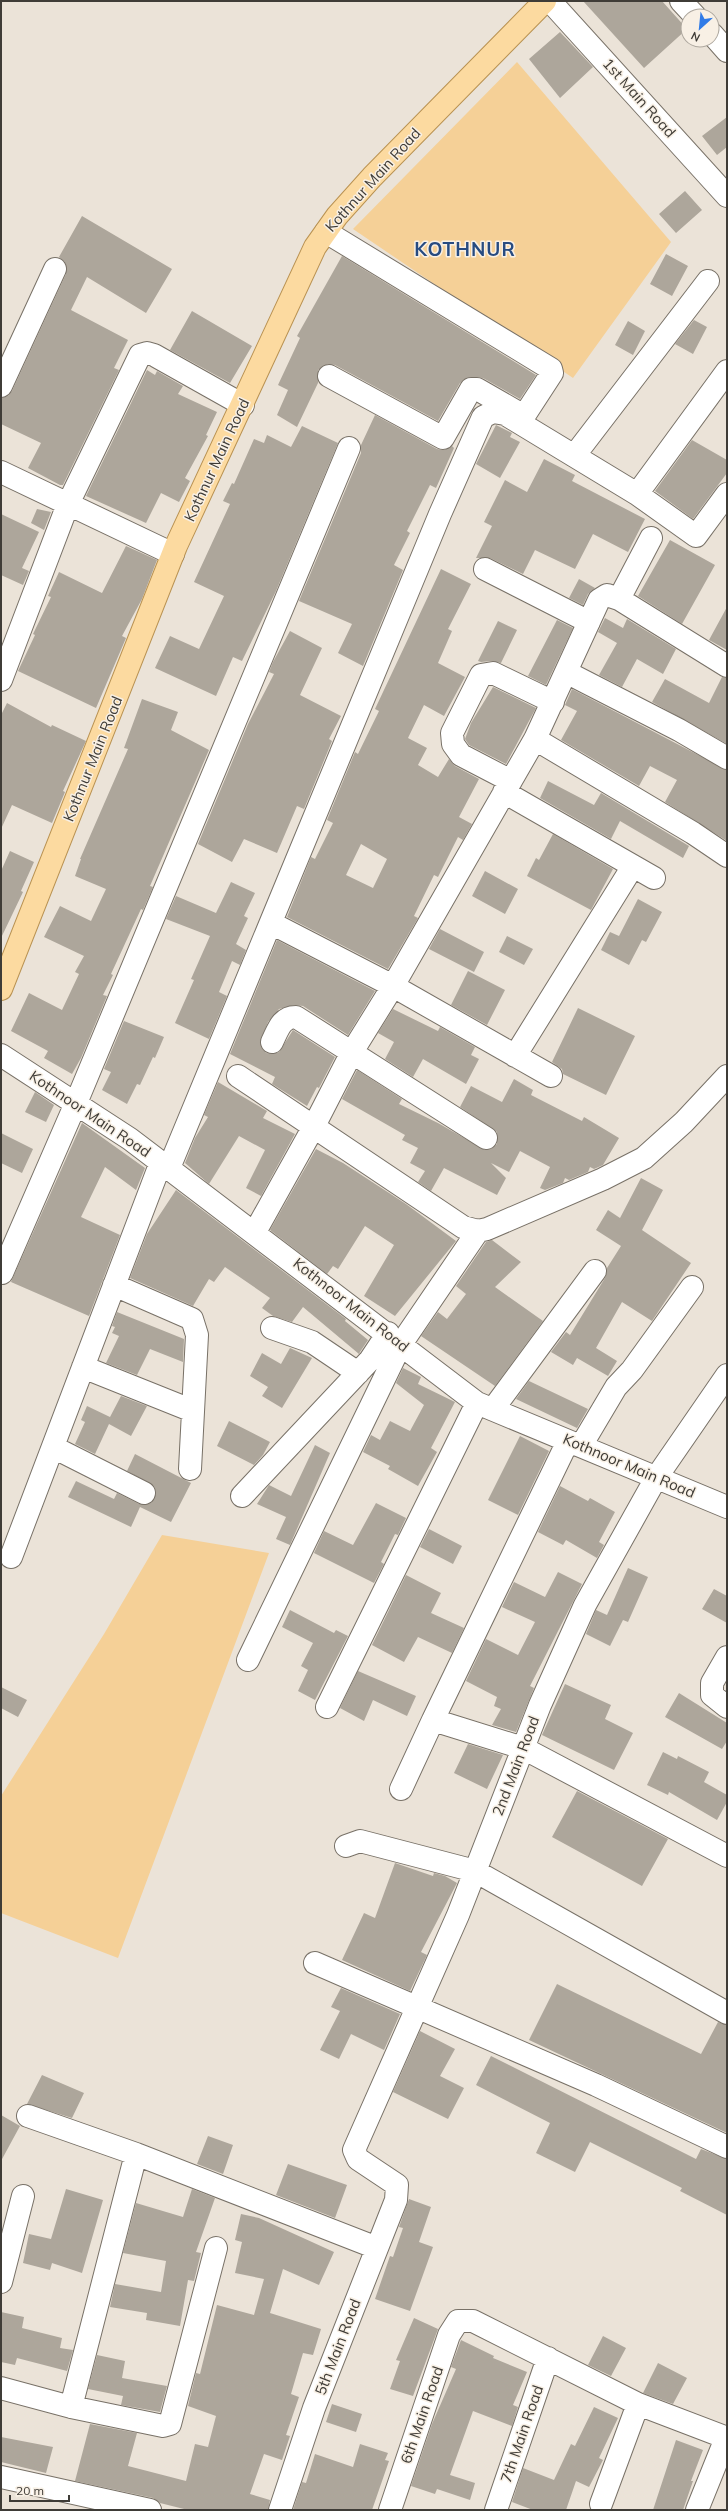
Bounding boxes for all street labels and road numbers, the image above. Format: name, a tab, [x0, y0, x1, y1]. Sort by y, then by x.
street label: 1st Main Road	[599, 54, 680, 141]
street label: Kothnur Main Road	[321, 124, 424, 236]
street label: Kothnur Main Road	[180, 395, 253, 524]
street label: Kothnur Main Road	[59, 693, 126, 824]
street label: Kothnoor Main Road	[26, 1066, 154, 1161]
street label: Kothnoor Main Road	[289, 1253, 413, 1356]
street label: Kothnoor Main Road	[560, 1429, 698, 1502]
street label: 2nd Main Road	[488, 1713, 543, 1819]
street label: 5th Main Road	[310, 2296, 365, 2398]
street label: 6th Main Road	[396, 2364, 447, 2466]
street label: 7th Main Road	[496, 2383, 547, 2485]

